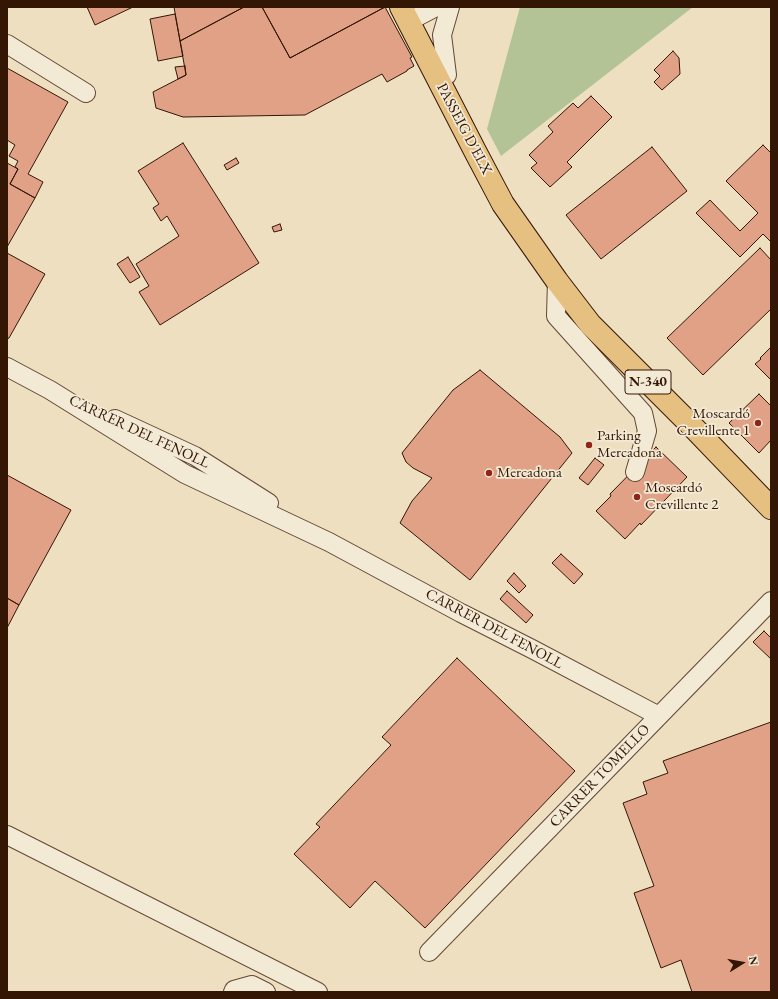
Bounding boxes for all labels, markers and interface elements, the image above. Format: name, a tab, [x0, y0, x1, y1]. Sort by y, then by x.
street label: PASSEIG D'ELX	[432, 80, 496, 178]
road number: N-340	[625, 370, 671, 394]
street label: CARRER DEL FENOLL	[66, 391, 212, 473]
place label: Moscardó Crevillente 1	[677, 405, 750, 440]
marker: Moscardó Crevillente 1	[753, 418, 763, 428]
place label: Parking Mercadona	[597, 427, 662, 462]
marker: Parking Mercadona	[584, 440, 594, 450]
place label: Mercadona	[497, 464, 562, 482]
marker: Mercadona	[484, 468, 494, 478]
place label: Moscardó Crevillente 2	[645, 479, 718, 514]
marker: Moscardó Crevillente 2	[632, 492, 642, 502]
street label: CARRER DEL FENOLL	[422, 585, 566, 673]
street label: CARRER TOMELLO	[546, 721, 654, 831]
north arrow	[722, 943, 762, 983]
text: N	[746, 955, 762, 966]

